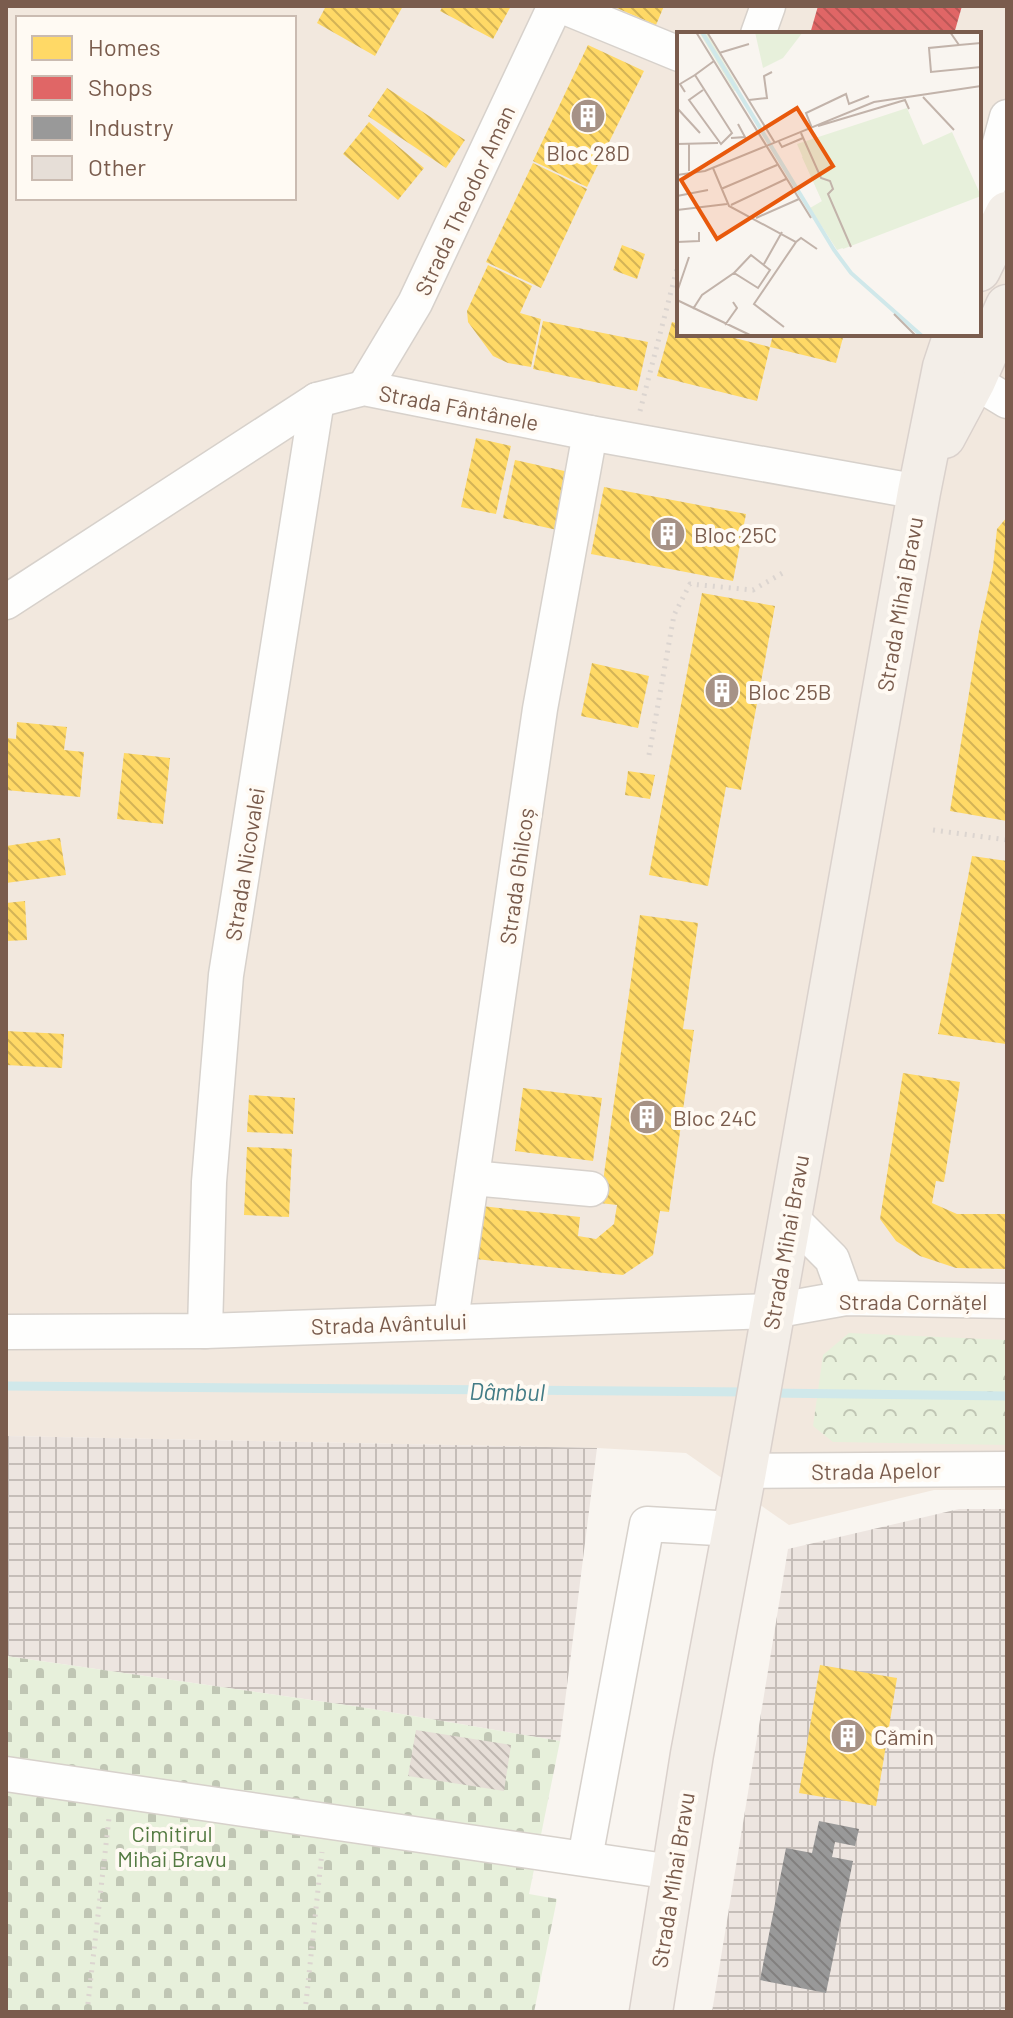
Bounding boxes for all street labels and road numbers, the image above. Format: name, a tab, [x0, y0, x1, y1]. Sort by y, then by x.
street label: Strada Theodor Aman	[409, 101, 519, 299]
street label: Strada Fântânele	[377, 379, 541, 435]
street label: Strada Mihai Bravu	[871, 514, 927, 694]
street label: Strada Nicovalei	[219, 785, 269, 943]
street label: Strada Ghilcoș	[494, 806, 538, 946]
street label: Strada Mihai Bravu	[757, 1152, 813, 1332]
street label: Strada Cornățel	[839, 1288, 987, 1314]
street label: Strada Avântului	[311, 1307, 467, 1339]
street label: Strada Apelor	[811, 1456, 941, 1484]
street label: Strada Mihai Bravu	[645, 1790, 699, 1970]

